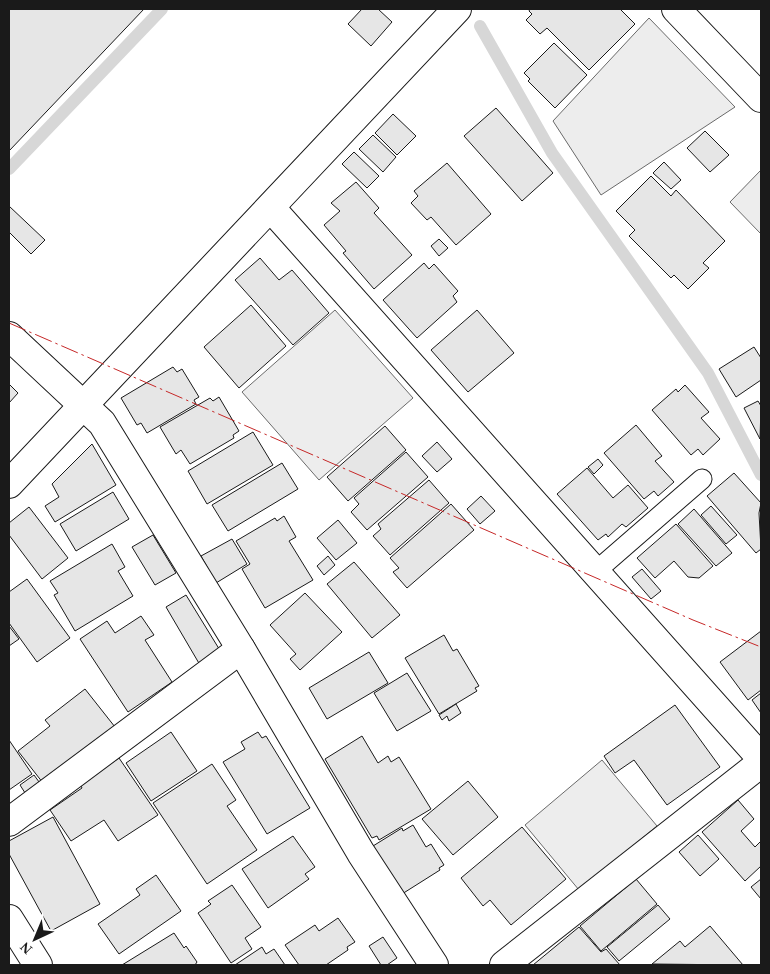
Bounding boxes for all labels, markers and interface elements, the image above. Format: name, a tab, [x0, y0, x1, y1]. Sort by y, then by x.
north arrow	[10, 914, 60, 964]
text: N	[17, 939, 35, 957]

